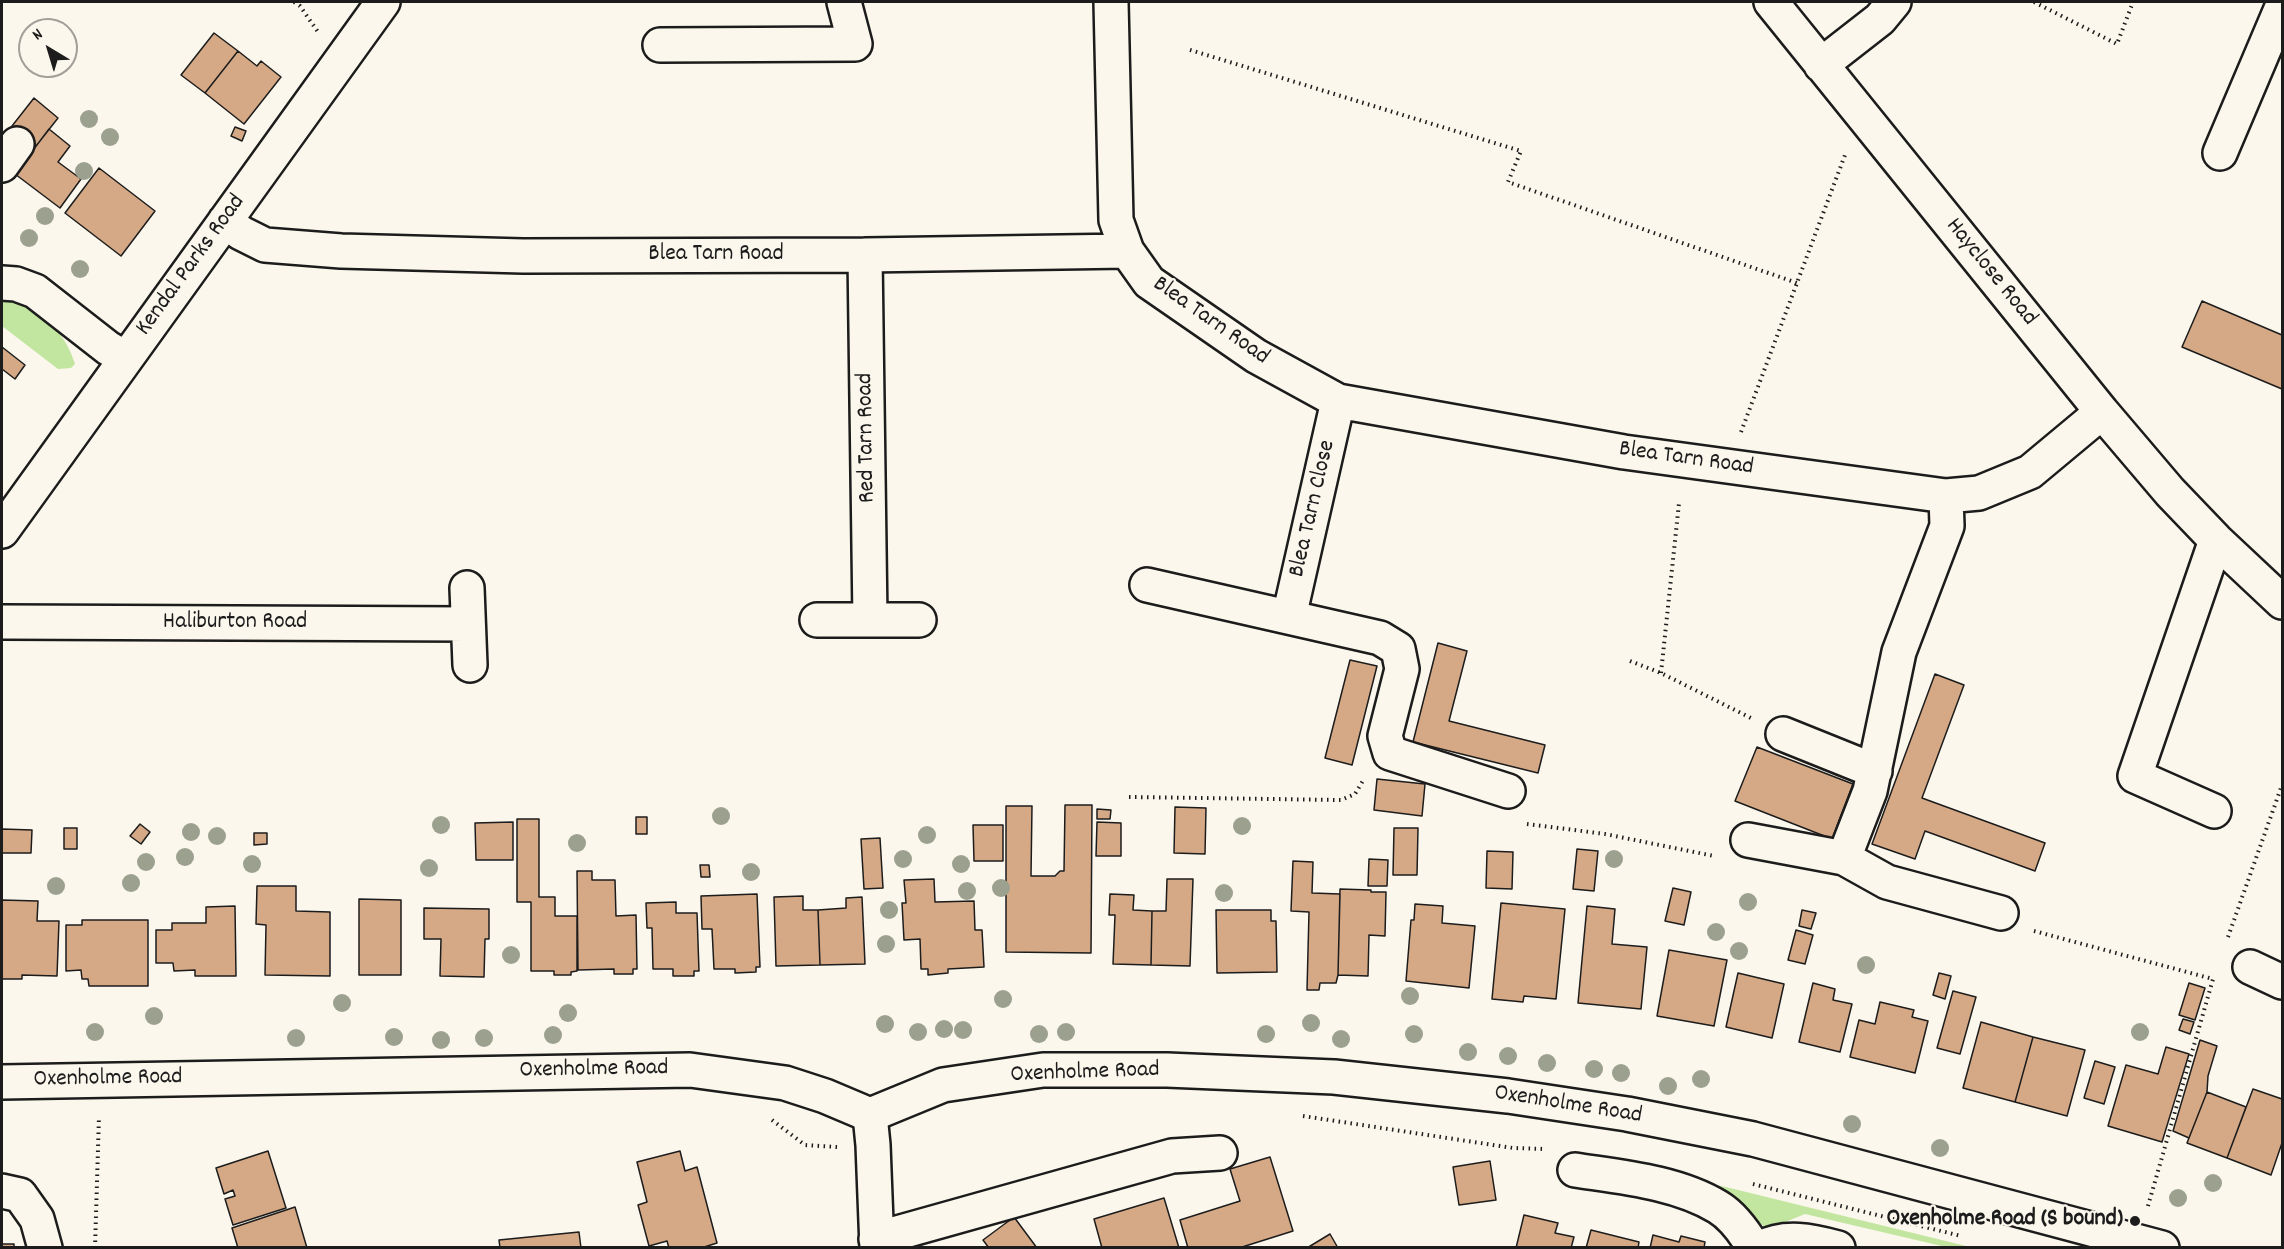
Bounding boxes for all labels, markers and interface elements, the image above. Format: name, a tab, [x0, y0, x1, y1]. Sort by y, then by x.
north arrow	[18, 18, 78, 78]
text: N	[28, 24, 48, 46]
street label: Kendal Parks Road	[131, 190, 253, 342]
street label: Hayclose Road	[1938, 213, 2042, 333]
street label: Blea Tarn Road	[648, 242, 784, 270]
street label: Blea Tarn Road	[1146, 271, 1274, 373]
street label: Red Tarn Road	[852, 373, 884, 503]
street label: Blea Tarn Road	[1617, 436, 1755, 484]
street label: Blea Tarn Close	[1284, 438, 1344, 580]
street label: Haliburton Road	[163, 610, 307, 638]
street label: Oxenholme Road	[519, 1055, 669, 1087]
street label: Oxenholme Road	[1010, 1057, 1160, 1091]
street label: Oxenholme Road	[33, 1064, 183, 1096]
street label: Oxenholme Road	[1492, 1080, 1644, 1132]
place label: Oxenholme Road (S bound)	[1887, 1207, 2123, 1235]
marker: Oxenholme Road (S bound)	[2128, 1214, 2142, 1228]

